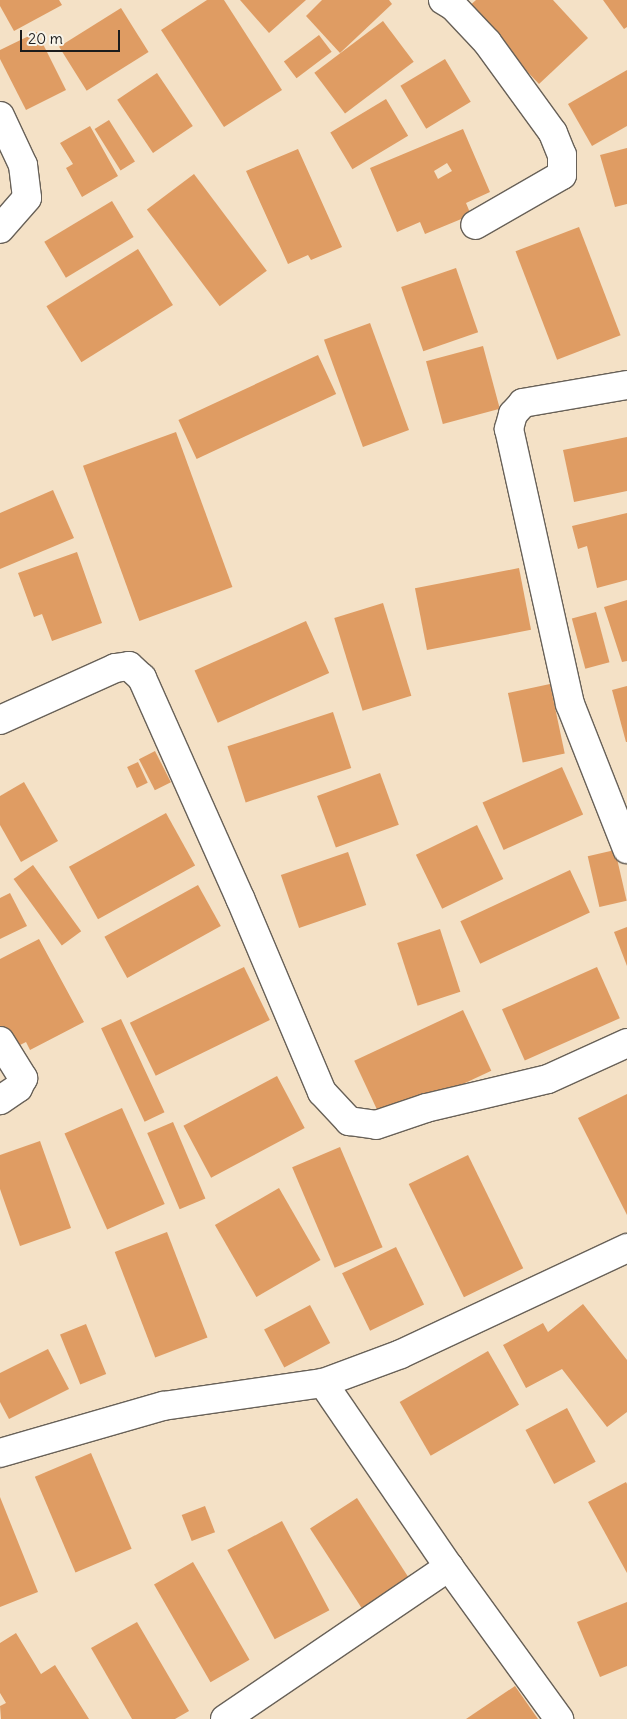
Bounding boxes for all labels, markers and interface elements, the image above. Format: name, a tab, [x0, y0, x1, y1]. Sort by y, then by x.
scale bar	[22, 20, 122, 52]
text: 20 m	[28, 29, 63, 48]

